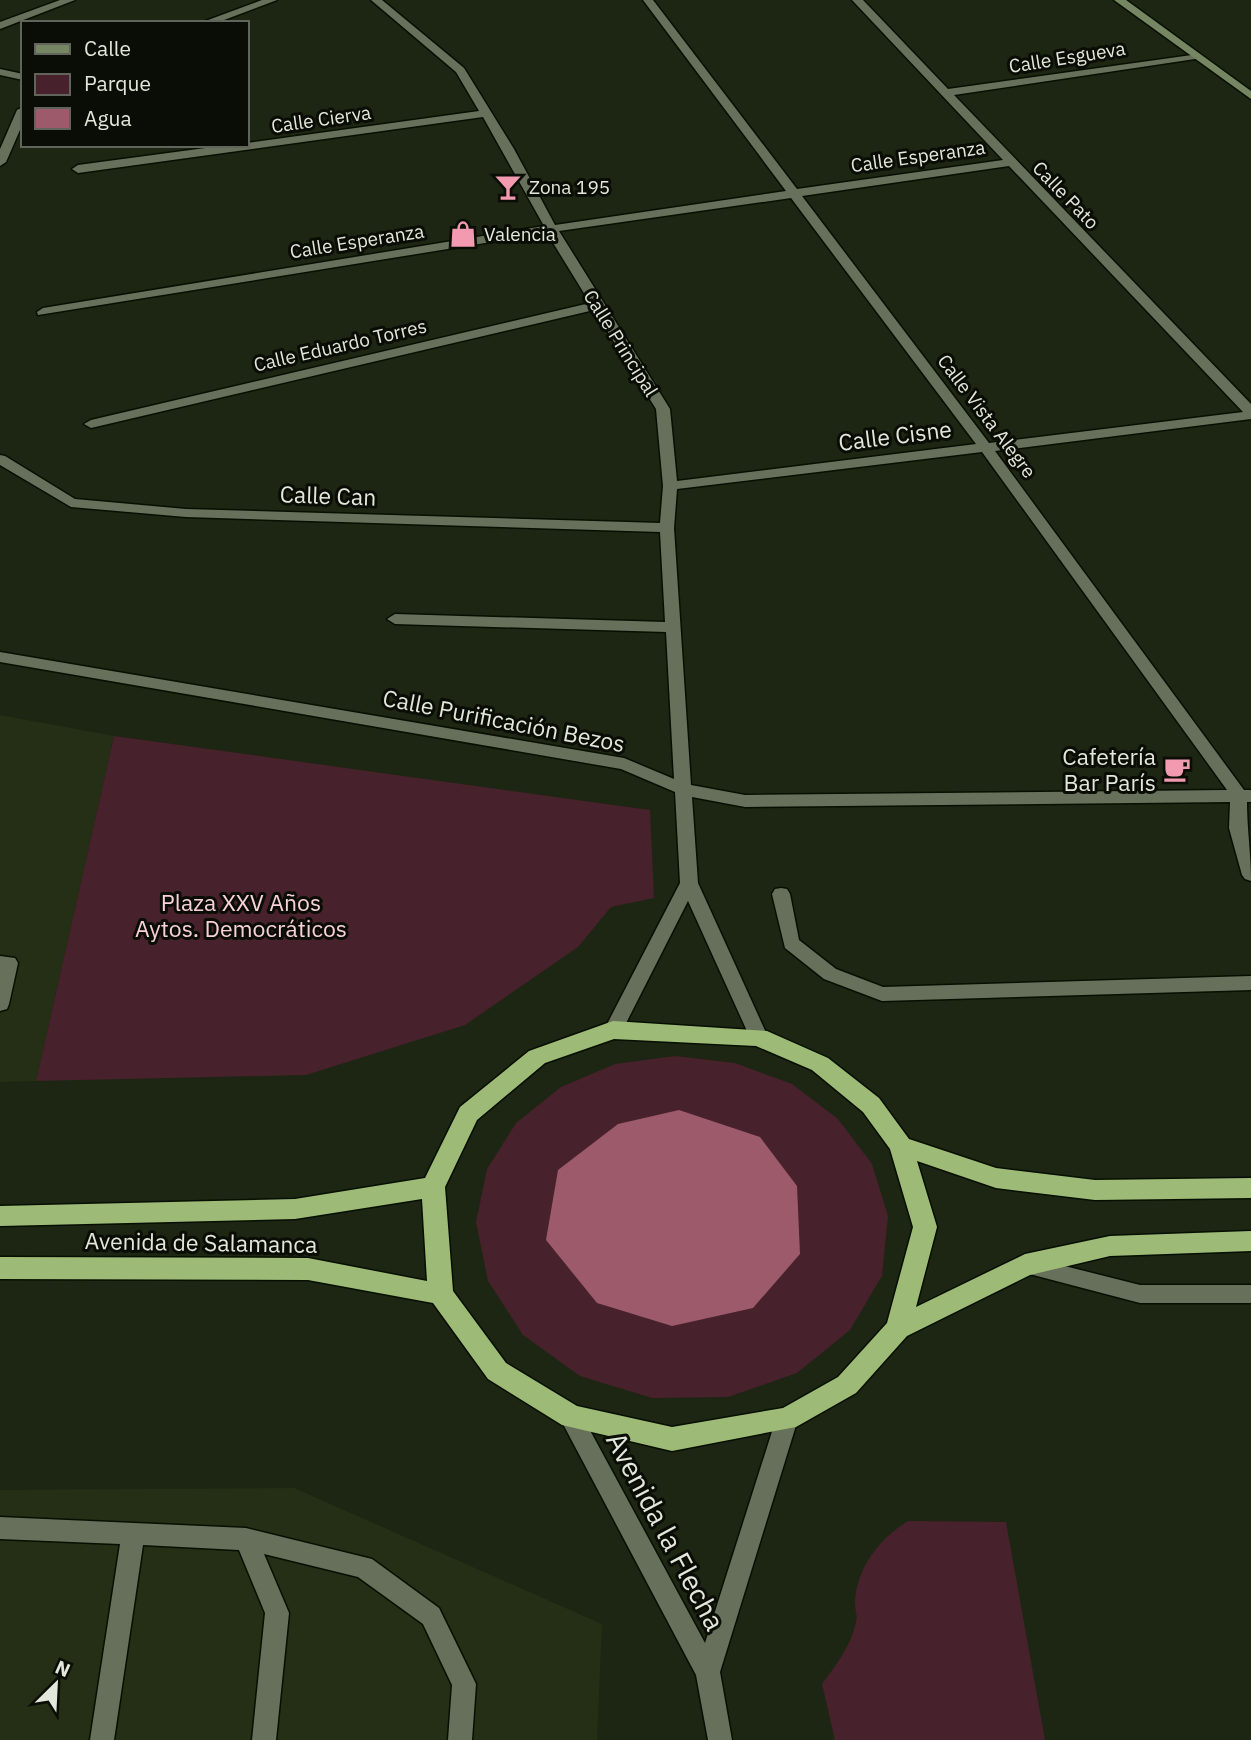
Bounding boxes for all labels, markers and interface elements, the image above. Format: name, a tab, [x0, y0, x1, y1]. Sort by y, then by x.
legend	[21, 21, 248, 147]
text: Calle	[84, 34, 131, 62]
street label: Calle Esgueva	[1007, 36, 1127, 78]
text: Parque	[84, 69, 151, 97]
street label: Calle Cierva	[270, 100, 372, 138]
text: Agua	[84, 104, 132, 132]
street label: Calle Esperanza	[849, 135, 987, 177]
street label: Calle Pato	[1028, 156, 1104, 234]
bar icon: Zona 195	[493, 172, 523, 202]
place label: Zona 195	[529, 175, 610, 199]
street label: Calle Esperanza	[288, 219, 426, 263]
shop icon: Valencia	[448, 219, 478, 249]
place label: Valencia	[484, 222, 556, 246]
street label: Calle Principal	[579, 285, 663, 401]
street label: Calle Eduardo Torres	[251, 313, 429, 377]
street label: Calle Vista Alegre	[933, 349, 1041, 483]
street label: Calle Cisne	[837, 413, 953, 457]
street label: Calle Can	[279, 478, 377, 512]
street label: Calle Purificación Bezos	[380, 682, 628, 758]
place label: Cafetería Bar París	[1062, 741, 1156, 797]
cafe icon: Cafetería Bar París	[1162, 754, 1192, 784]
park label: Plaza XXV Años Aytos. Democráticos	[135, 887, 347, 943]
street label: Avenida de Salamanca	[84, 1225, 318, 1259]
street label: Avenida la Flecha	[598, 1425, 734, 1637]
north arrow	[21, 1649, 91, 1719]
text: N	[52, 1655, 74, 1682]

